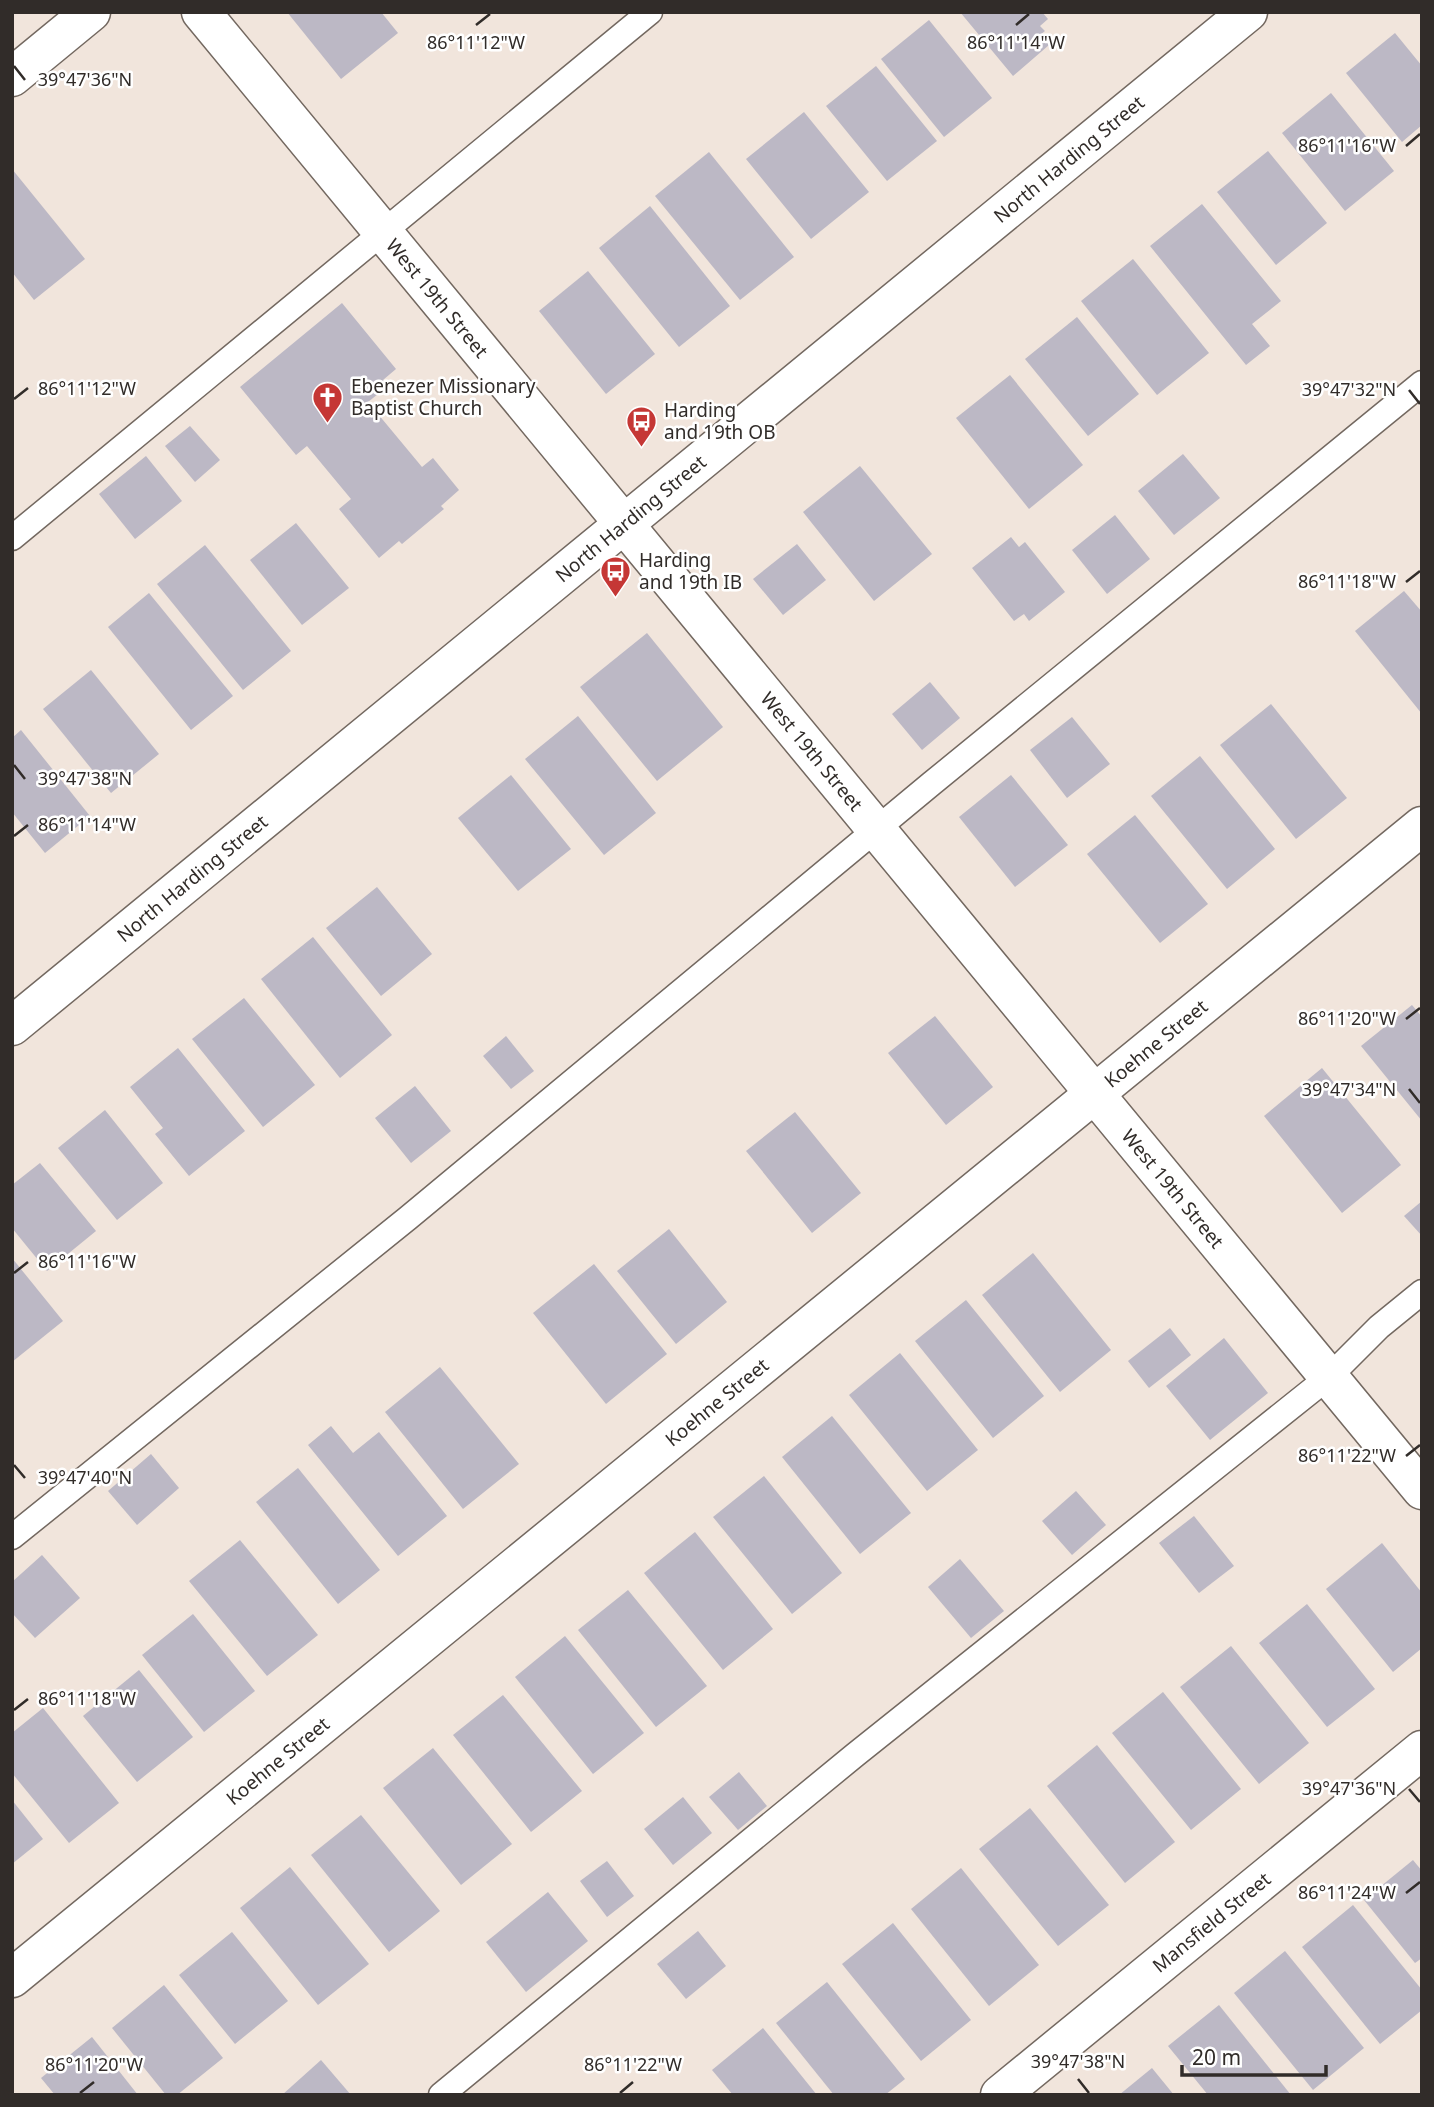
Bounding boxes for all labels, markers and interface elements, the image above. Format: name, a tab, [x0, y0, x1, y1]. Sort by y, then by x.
text: 86°11'12"W	[427, 30, 525, 54]
text: 86°11'14"W	[967, 30, 1065, 54]
text: 39°47'36"N	[38, 67, 132, 91]
street label: North Harding Street	[988, 89, 1150, 229]
text: 86°11'16"W	[1298, 133, 1396, 157]
street label: West 19th Street	[380, 233, 494, 363]
place label: Ebenezer Missionary Baptist Church	[351, 373, 536, 421]
text: 86°11'12"W	[38, 376, 136, 400]
text: 39°47'32"N	[1302, 377, 1396, 401]
church icon: Ebenezer Missionary Baptist Church	[311, 380, 345, 424]
place label: Harding and 19th OB	[664, 397, 776, 445]
bus stop icon: Harding and 19th OB	[624, 404, 658, 448]
street label: North Harding Street	[550, 449, 711, 588]
place label: Harding and 19th IB	[639, 547, 742, 595]
bus stop icon: Harding and 19th IB	[599, 554, 633, 598]
text: 86°11'18"W	[1298, 569, 1396, 593]
street label: West 19th Street	[755, 686, 869, 817]
text: 39°47'38"N	[38, 766, 132, 790]
street label: North Harding Street	[111, 809, 273, 948]
text: 86°11'14"W	[38, 812, 136, 836]
street label: Koehne Street	[1099, 993, 1213, 1093]
text: 86°11'20"W	[1298, 1006, 1396, 1030]
text: 39°47'34"N	[1302, 1077, 1396, 1101]
street label: West 19th Street	[1116, 1123, 1230, 1254]
text: 86°11'16"W	[38, 1249, 136, 1273]
street label: Koehne Street	[660, 1352, 774, 1452]
text: 86°11'22"W	[1298, 1443, 1396, 1467]
text: 39°47'40"N	[38, 1465, 132, 1489]
text: 86°11'18"W	[38, 1686, 136, 1710]
street label: Koehne Street	[221, 1711, 335, 1811]
text: 39°47'36"N	[1302, 1776, 1396, 1800]
street label: Mansfield Street	[1147, 1866, 1276, 1978]
text: 86°11'24"W	[1298, 1880, 1396, 1904]
scale bar	[1182, 2034, 1326, 2078]
text: 20 m	[1192, 2043, 1241, 2071]
text: 39°47'38"N	[1031, 2049, 1125, 2073]
text: 86°11'20"W	[45, 2052, 143, 2076]
text: 86°11'22"W	[584, 2052, 682, 2076]

